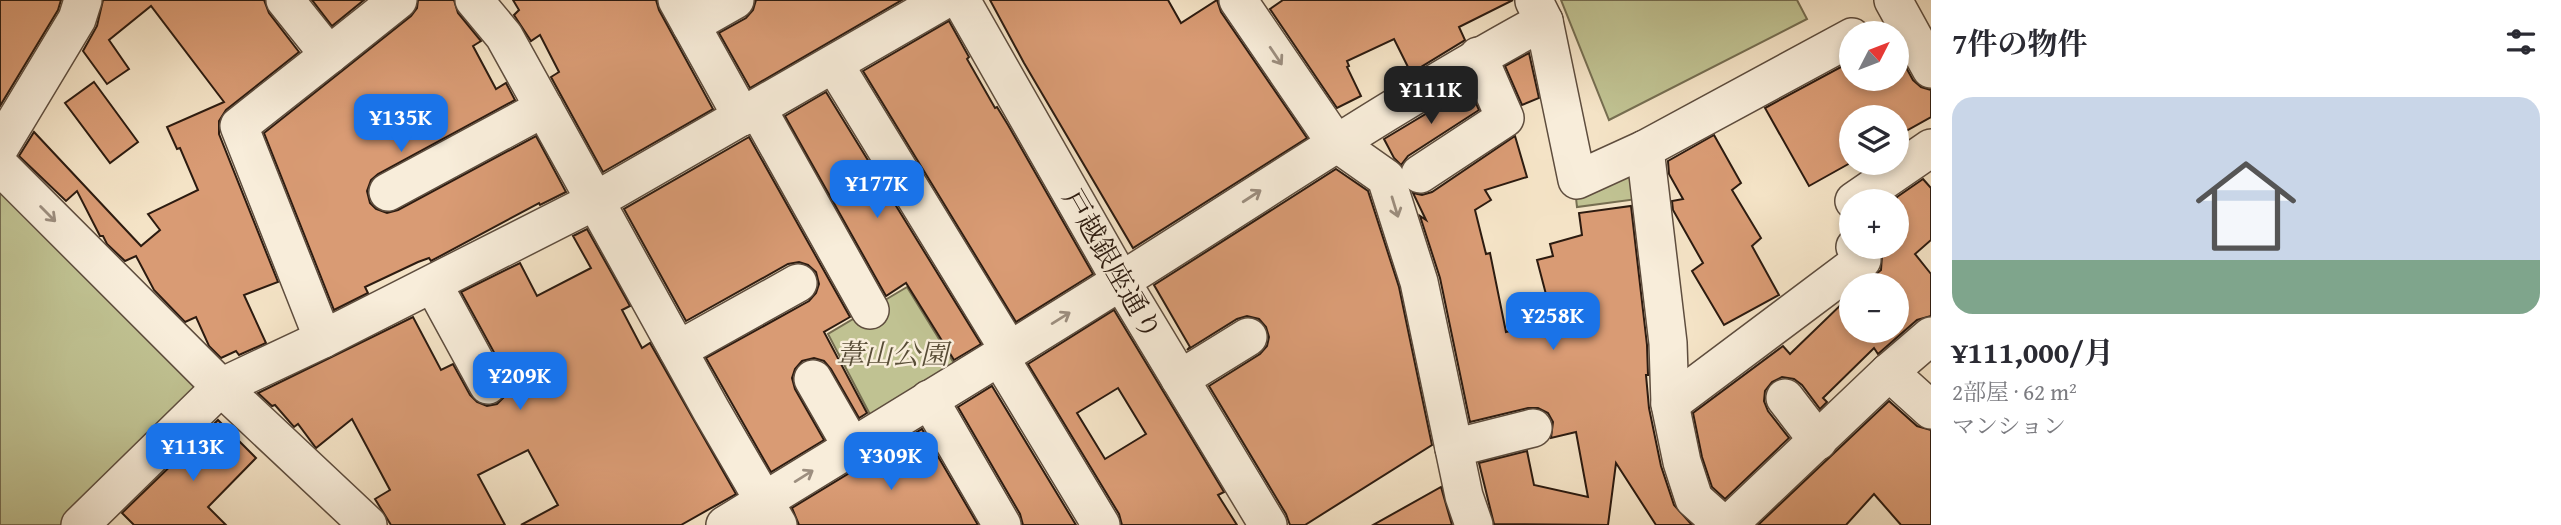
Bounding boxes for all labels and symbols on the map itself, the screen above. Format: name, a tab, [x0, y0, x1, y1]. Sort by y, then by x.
north arrow	[1839, 21, 1909, 91]
one-way arrow	[1269, 46, 1283, 66]
pin: ¥111K	[1382, 66, 1480, 126]
pin: ¥135K	[352, 94, 450, 154]
pin: ¥177K	[828, 160, 926, 220]
street label: 戸越銀座通り	[1053, 181, 1173, 347]
one-way arrow	[1242, 189, 1262, 203]
one-way arrow	[1390, 195, 1403, 217]
one-way arrow	[40, 205, 57, 222]
pin: ¥258K	[1504, 292, 1602, 352]
one-way arrow	[1050, 311, 1070, 325]
park label: 葦山公園	[836, 333, 952, 374]
pin: ¥209K	[471, 352, 569, 412]
pin: ¥113K	[144, 424, 242, 483]
pin: ¥309K	[842, 433, 940, 492]
one-way arrow	[794, 469, 814, 483]

